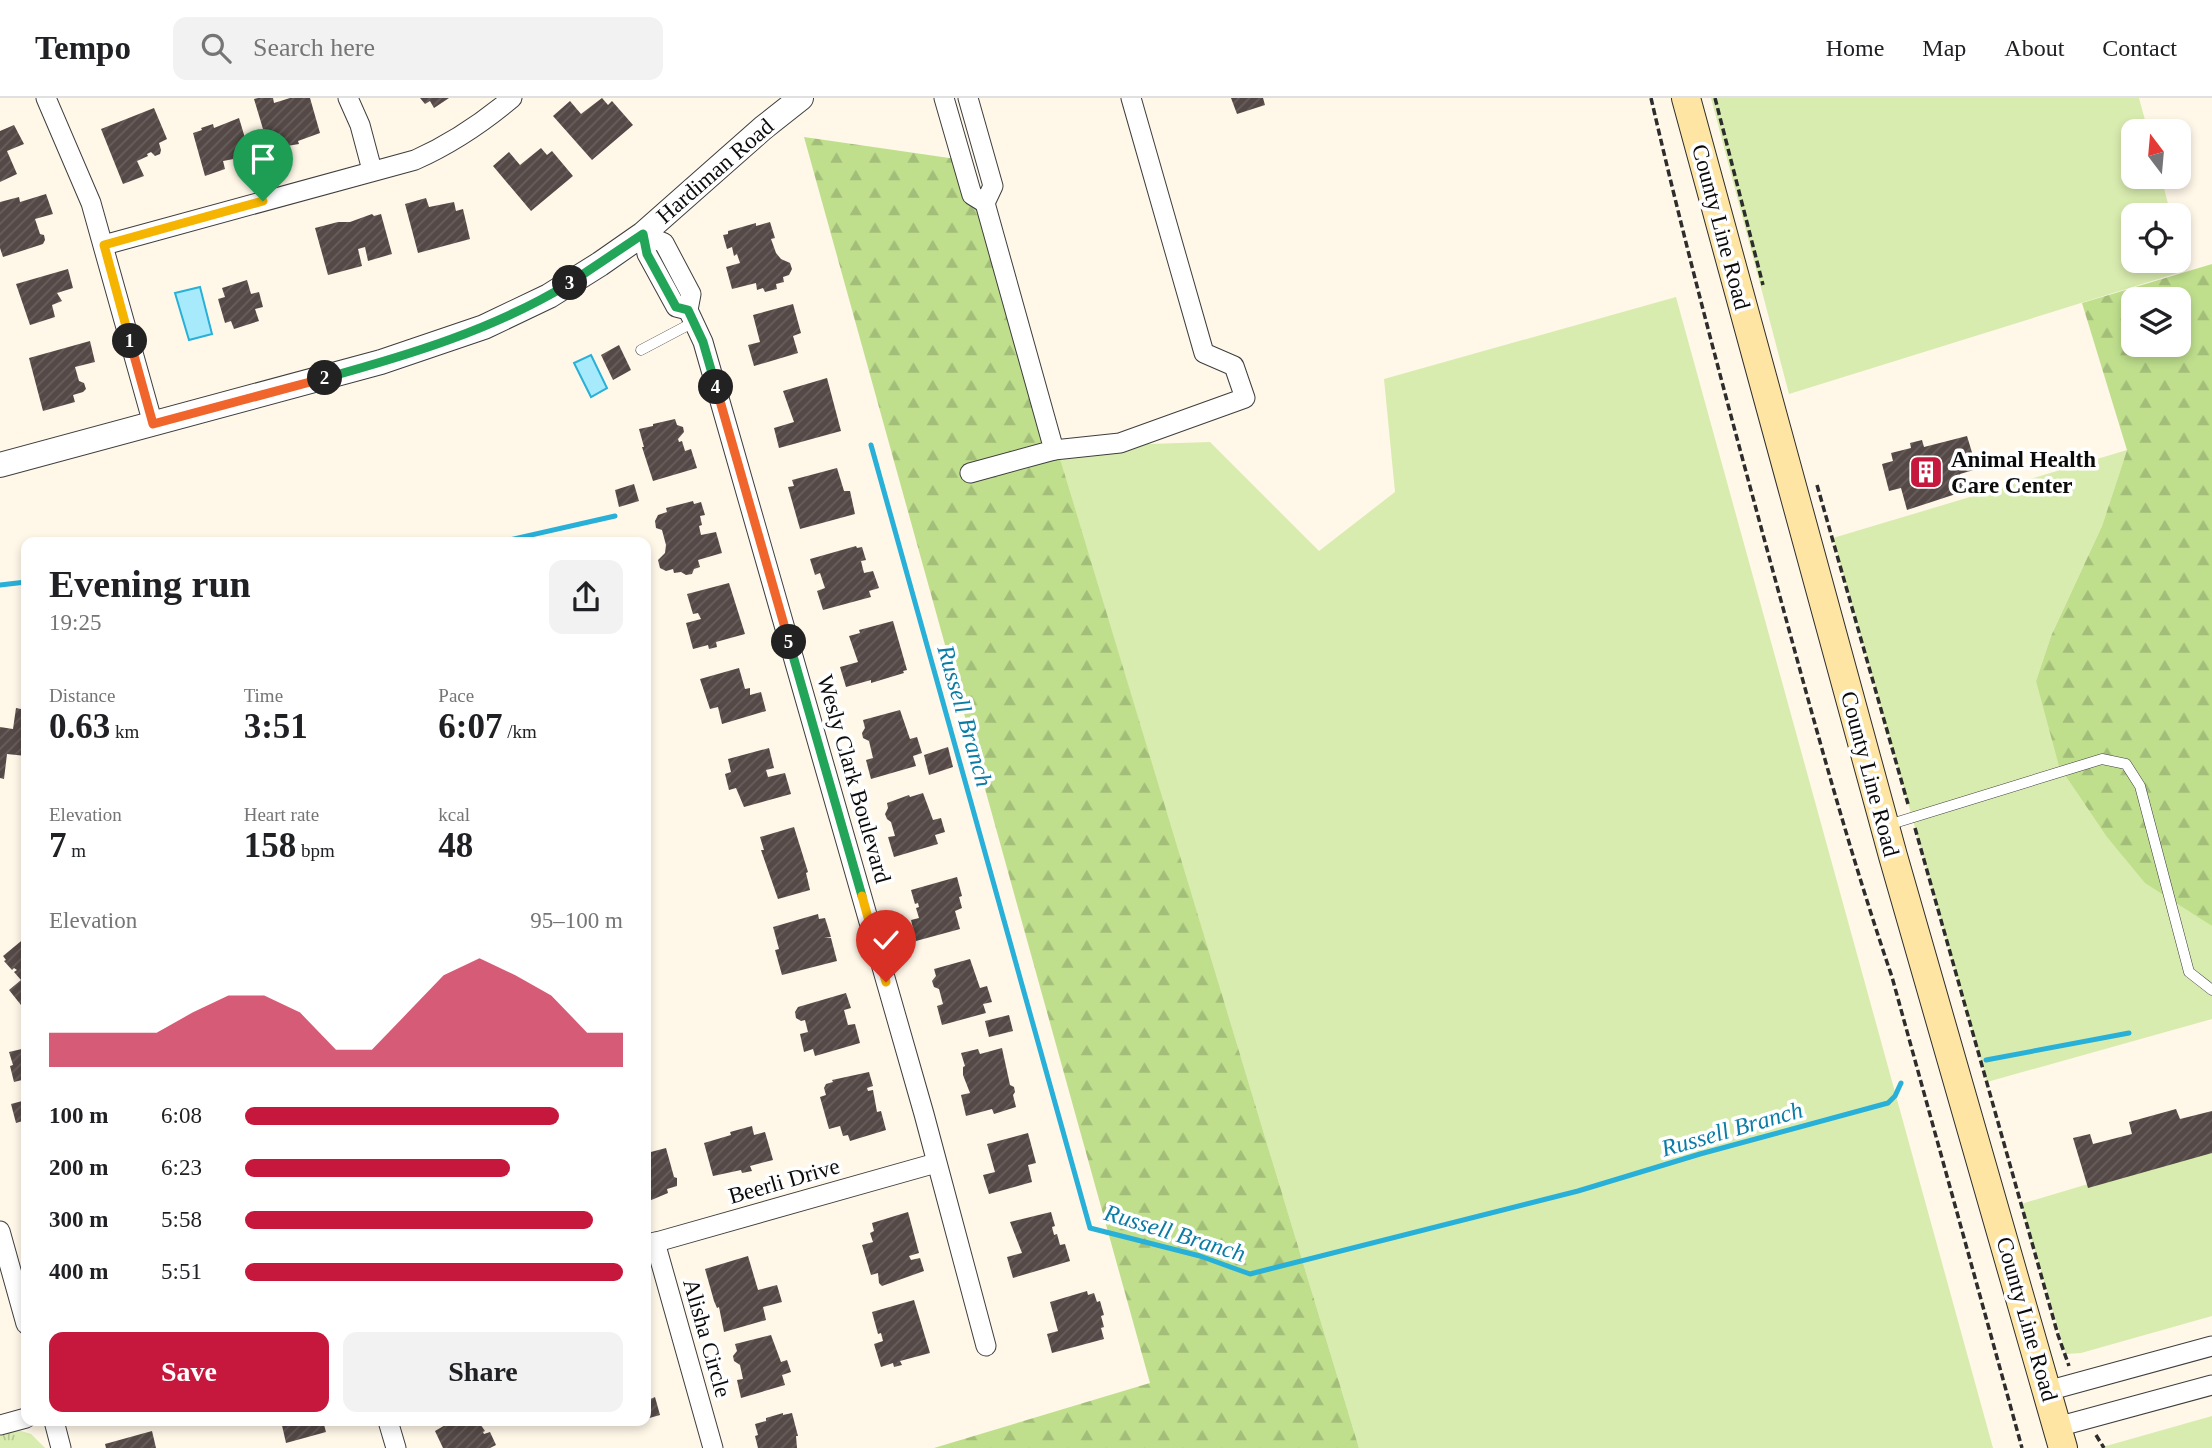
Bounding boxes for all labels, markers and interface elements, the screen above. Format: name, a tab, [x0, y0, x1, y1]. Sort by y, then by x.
search box	[173, 17, 663, 80]
icon: search	[197, 29, 235, 67]
text: Tempo	[35, 30, 131, 66]
text: Search here	[253, 33, 375, 62]
text: Home	[1826, 35, 1884, 61]
text: Map	[1922, 35, 1966, 61]
text: About	[2004, 35, 2064, 61]
text: Contact	[2102, 35, 2177, 61]
street label: Hardiman Road	[652, 113, 779, 228]
north arrow	[2121, 119, 2191, 189]
map controls	[2121, 119, 2191, 357]
pin	[233, 129, 293, 201]
icon: arrive	[244, 140, 282, 178]
street label: County Line Road	[1687, 142, 1755, 313]
button: locate	[2121, 203, 2191, 273]
pin: 3	[552, 266, 588, 300]
text: 3	[565, 272, 574, 293]
button: layers	[2121, 287, 2191, 357]
pin: 1	[113, 324, 148, 358]
text: 1	[125, 330, 134, 351]
pin: 2	[308, 360, 342, 396]
text: 2	[320, 367, 329, 388]
pin: 4	[698, 370, 734, 404]
text: 4	[711, 376, 720, 397]
place label: Animal Health Care Center	[1951, 447, 2096, 498]
building icon: Animal Health Care Center	[1907, 453, 1945, 491]
button: share	[549, 560, 623, 634]
text: Evening run	[49, 563, 251, 605]
text: 19:25	[49, 610, 101, 635]
pin: 5	[772, 624, 806, 660]
text: 5	[784, 631, 793, 652]
water label: Russell Branch	[932, 641, 998, 790]
street label: Wesly Clark Boulevard	[812, 672, 896, 886]
text: Distance	[49, 685, 115, 706]
text: Time	[244, 685, 283, 706]
text: Pace	[438, 685, 474, 706]
street label: County Line Road	[1836, 689, 1904, 860]
text: 0.63	[49, 707, 110, 746]
text: 3:51	[244, 707, 308, 746]
text: 6:07	[438, 707, 502, 746]
text: km	[110, 721, 139, 742]
text: /km	[502, 721, 537, 742]
text: Elevation	[49, 804, 122, 825]
text: Heart rate	[244, 804, 319, 825]
text: kcal	[438, 804, 470, 825]
text: 7	[49, 826, 67, 865]
text: 158	[244, 826, 296, 865]
text: 48	[438, 826, 473, 865]
text: m	[67, 840, 86, 861]
text: bpm	[296, 840, 335, 861]
text: Elevation	[49, 908, 137, 933]
text: 95–100 m	[530, 908, 623, 933]
pin	[856, 910, 916, 982]
icon: check	[867, 921, 905, 959]
water label: Russell Branch	[1657, 1096, 1806, 1162]
text: 100 m	[49, 1103, 108, 1128]
text: 6:08	[161, 1103, 202, 1128]
street label: Beerli Drive	[726, 1153, 842, 1209]
text: 200 m	[49, 1155, 108, 1180]
text: 6:23	[161, 1155, 202, 1180]
water label: Russell Branch	[1100, 1199, 1249, 1267]
text: 300 m	[49, 1207, 108, 1232]
text: 5:58	[161, 1207, 202, 1232]
street label: County Line Road	[1992, 1234, 2063, 1405]
text: 400 m	[49, 1259, 108, 1284]
text: 5:51	[161, 1259, 202, 1284]
street label: Alisha Circle	[678, 1276, 736, 1400]
button: Save	[49, 1332, 329, 1412]
button: Share	[343, 1332, 623, 1412]

